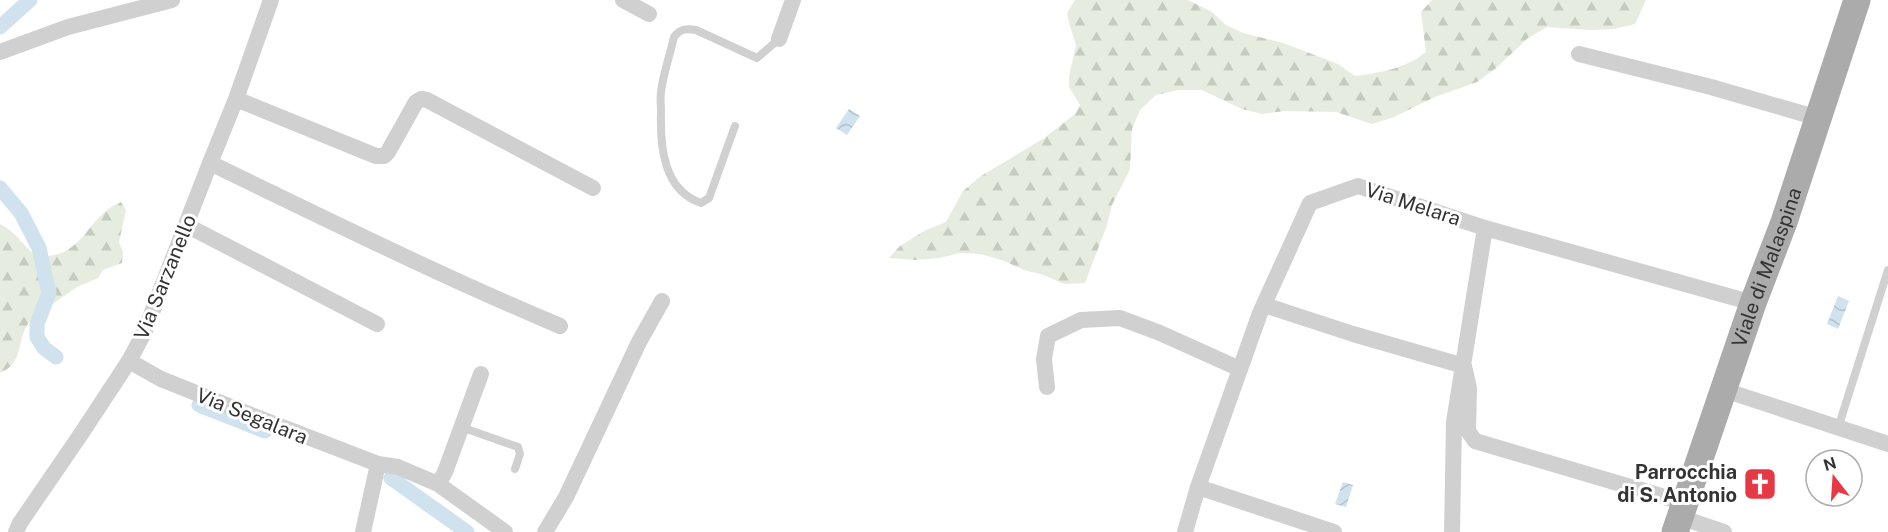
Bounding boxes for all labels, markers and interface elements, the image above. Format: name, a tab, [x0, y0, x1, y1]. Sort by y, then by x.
street label: Via Melara	[1362, 177, 1464, 231]
street label: Viale di Malaspina	[1727, 185, 1806, 350]
street label: Via Sarzanello	[129, 211, 201, 343]
street label: Via Segalara	[193, 383, 311, 449]
north arrow	[1804, 448, 1864, 508]
text: N	[1821, 453, 1839, 475]
place label: Parrocchia di S. Antonio	[1617, 460, 1737, 507]
church icon: Parrocchia di S. Antonio	[1742, 466, 1778, 502]

